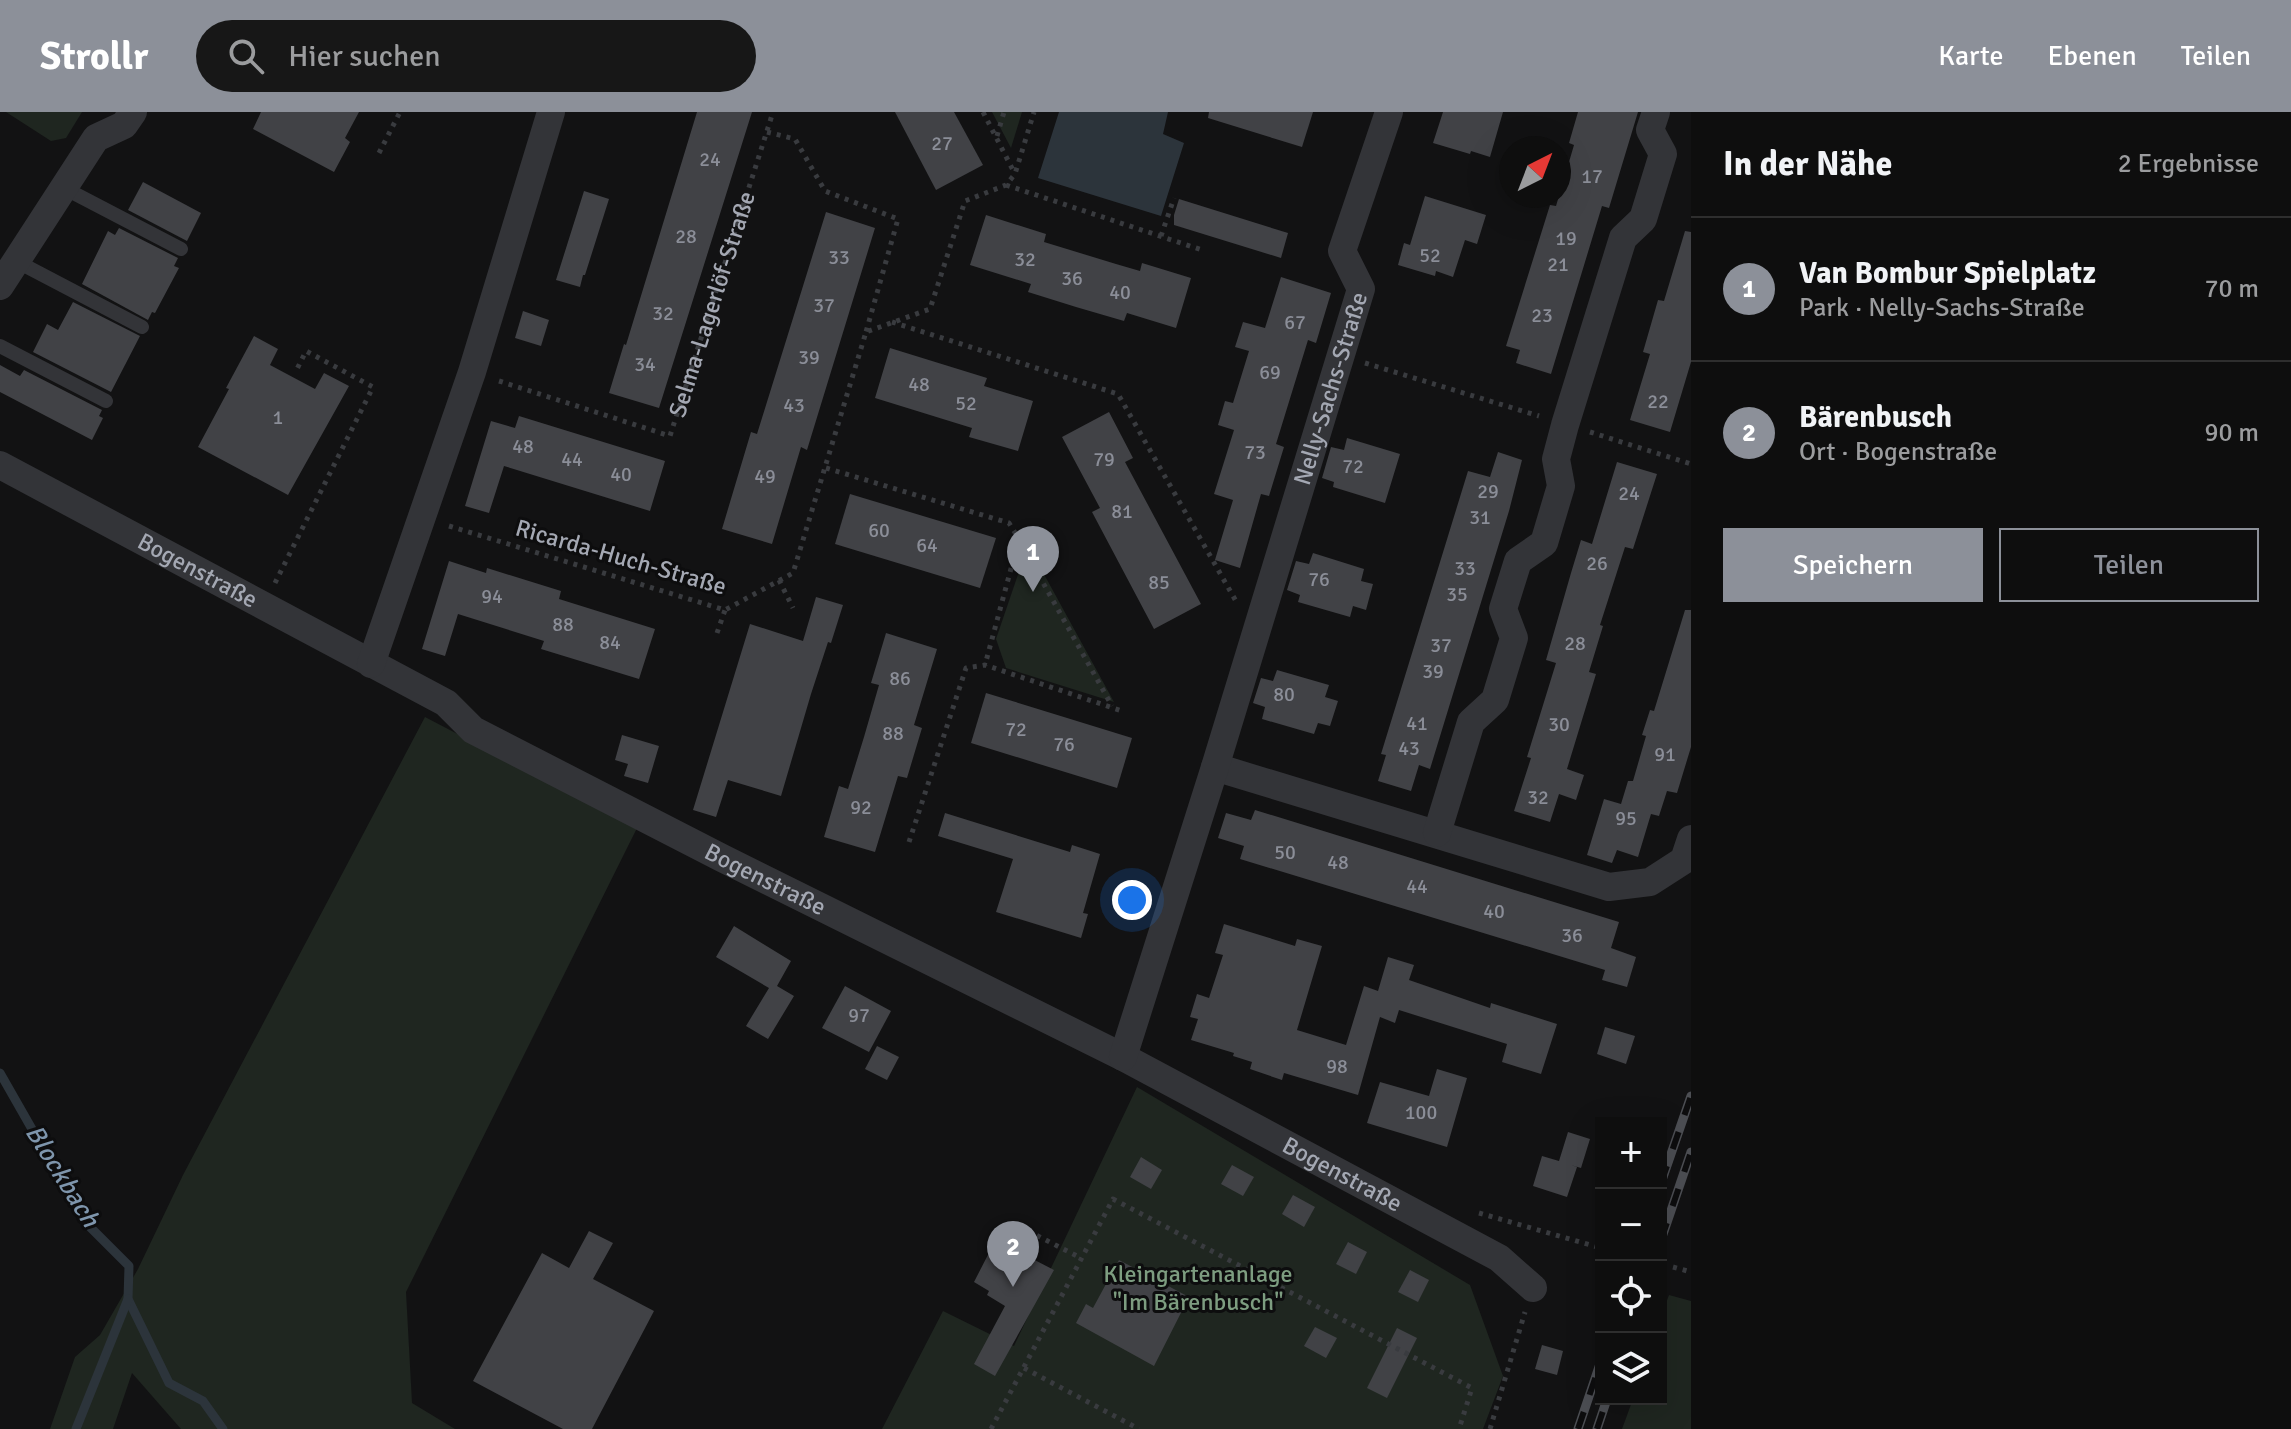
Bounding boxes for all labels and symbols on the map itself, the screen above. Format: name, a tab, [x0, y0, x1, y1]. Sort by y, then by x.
house number: 27	[931, 131, 953, 156]
north arrow	[1499, 136, 1571, 208]
house number: 24	[699, 147, 721, 172]
house number: 17	[1581, 164, 1603, 189]
street label: Selma-Lagerlöf-Straße	[662, 187, 762, 421]
house number: 28	[675, 224, 697, 249]
house number: 19	[1555, 226, 1577, 251]
house number: 52	[1419, 243, 1441, 268]
house number: 33	[828, 245, 850, 270]
house number: 32	[1014, 247, 1036, 272]
house number: 21	[1547, 252, 1569, 277]
house number: 36	[1061, 266, 1083, 291]
house number: 40	[1109, 280, 1131, 305]
street label: Nelly-Sachs-Straße	[1287, 289, 1374, 489]
house number: 37	[813, 293, 835, 318]
house number: 32	[652, 301, 674, 326]
house number: 23	[1531, 303, 1553, 328]
house number: 67	[1284, 310, 1306, 335]
house number: 39	[798, 345, 820, 370]
house number: 34	[634, 352, 656, 377]
house number: 69	[1259, 360, 1281, 385]
house number: 48	[908, 372, 930, 397]
house number: 22	[1647, 389, 1669, 414]
house number: 52	[955, 391, 977, 416]
house number: 43	[783, 393, 805, 418]
house number: 1	[273, 405, 283, 430]
house number: 48	[512, 434, 534, 459]
house number: 73	[1244, 440, 1266, 465]
house number: 44	[561, 447, 583, 472]
house number: 79	[1093, 447, 1115, 472]
house number: 72	[1342, 454, 1364, 479]
house number: 40	[610, 462, 632, 487]
house number: 49	[754, 464, 776, 489]
house number: 29	[1477, 479, 1499, 504]
house number: 24	[1618, 481, 1640, 506]
house number: 81	[1111, 499, 1133, 524]
house number: 31	[1469, 505, 1491, 530]
street label: Ricarda-Huch-Straße	[512, 513, 730, 601]
house number: 60	[868, 518, 890, 543]
street label: Bogenstraße	[132, 526, 263, 615]
pin: 1	[1007, 526, 1059, 592]
house number: 64	[916, 533, 938, 558]
house number: 26	[1586, 551, 1608, 576]
house number: 33	[1454, 556, 1476, 581]
house number: 76	[1308, 567, 1330, 592]
house number: 85	[1148, 570, 1170, 595]
house number: 35	[1446, 582, 1468, 607]
house number: 94	[481, 584, 503, 609]
house number: 88	[552, 612, 574, 637]
house number: 84	[599, 630, 621, 655]
house number: 28	[1564, 631, 1586, 656]
house number: 37	[1430, 633, 1452, 658]
house number: 39	[1422, 659, 1444, 684]
house number: 86	[889, 666, 911, 691]
house number: 80	[1273, 682, 1295, 707]
house number: 41	[1406, 711, 1428, 736]
house number: 30	[1548, 712, 1570, 737]
house number: 72	[1005, 717, 1027, 742]
house number: 88	[882, 721, 904, 746]
house number: 76	[1053, 732, 1075, 757]
house number: 43	[1398, 736, 1420, 761]
house number: 91	[1654, 742, 1676, 767]
house number: 32	[1527, 785, 1549, 810]
house number: 92	[850, 795, 872, 820]
house number: 95	[1615, 806, 1637, 831]
street label: Bogenstraße	[700, 837, 831, 922]
house number: 50	[1274, 840, 1296, 865]
house number: 48	[1327, 850, 1349, 875]
house number: 44	[1406, 874, 1428, 899]
your location	[1112, 880, 1152, 920]
house number: 40	[1483, 899, 1505, 924]
house number: 36	[1561, 923, 1583, 948]
house number: 97	[848, 1003, 870, 1028]
house number: 98	[1326, 1054, 1348, 1079]
house number: 100	[1405, 1100, 1437, 1125]
water label: Blockbach	[18, 1119, 107, 1234]
street label: Bogenstraße	[1277, 1130, 1407, 1218]
pin: 2	[987, 1221, 1039, 1287]
park label: Kleingartenanlage "Im Bärenbusch"	[1103, 1259, 1293, 1317]

